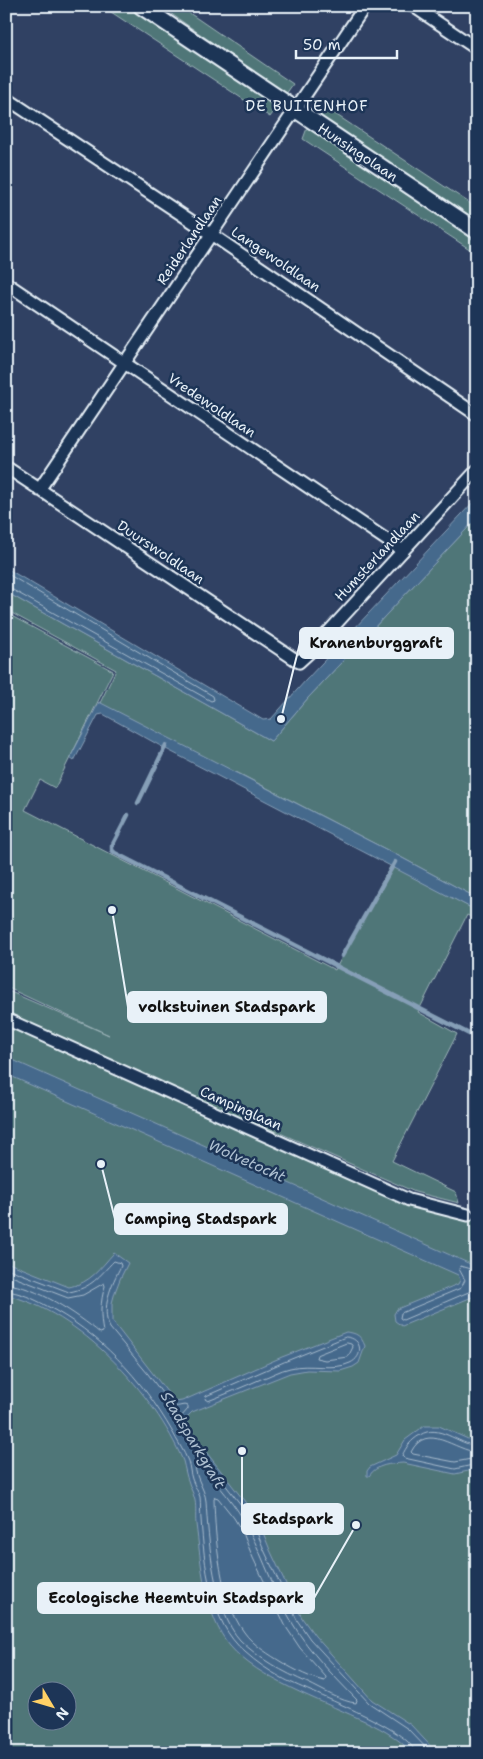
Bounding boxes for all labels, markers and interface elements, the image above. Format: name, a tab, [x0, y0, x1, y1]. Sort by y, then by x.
scale bar	[296, 28, 397, 60]
text: 50 m	[303, 35, 341, 55]
district label: DE BUITENHOF	[245, 96, 369, 116]
street label: Hunsingolaan	[315, 119, 402, 186]
street label: Reiderlandlaan	[153, 192, 226, 288]
street label: Langewoldlaan	[228, 222, 325, 296]
street label: Vredewoldlaan	[165, 369, 260, 441]
street label: Humsterlandlaan	[331, 507, 424, 605]
street label: Duurswoldlaan	[114, 516, 208, 588]
callout: Kranenburggraft	[300, 628, 453, 658]
text: Kranenburggraft	[309, 633, 443, 653]
callout: volkstuinen Stadspark	[128, 992, 326, 1022]
text: volkstuinen Stadspark	[138, 997, 316, 1017]
street label: Campinglaan	[197, 1082, 285, 1134]
water label: Wolvetocht	[205, 1135, 289, 1187]
callout: Camping Stadspark	[115, 1204, 287, 1234]
text: Camping Stadspark	[125, 1209, 277, 1229]
water label: Stadsparkgraft	[156, 1388, 230, 1493]
callout: Stadspark	[242, 1504, 343, 1534]
text: Stadspark	[253, 1509, 334, 1529]
callout: Ecologische Heemtuin Stadspark	[38, 1583, 314, 1613]
text: Ecologische Heemtuin Stadspark	[48, 1588, 304, 1608]
north arrow	[28, 1682, 78, 1732]
text: N	[52, 1704, 73, 1724]

